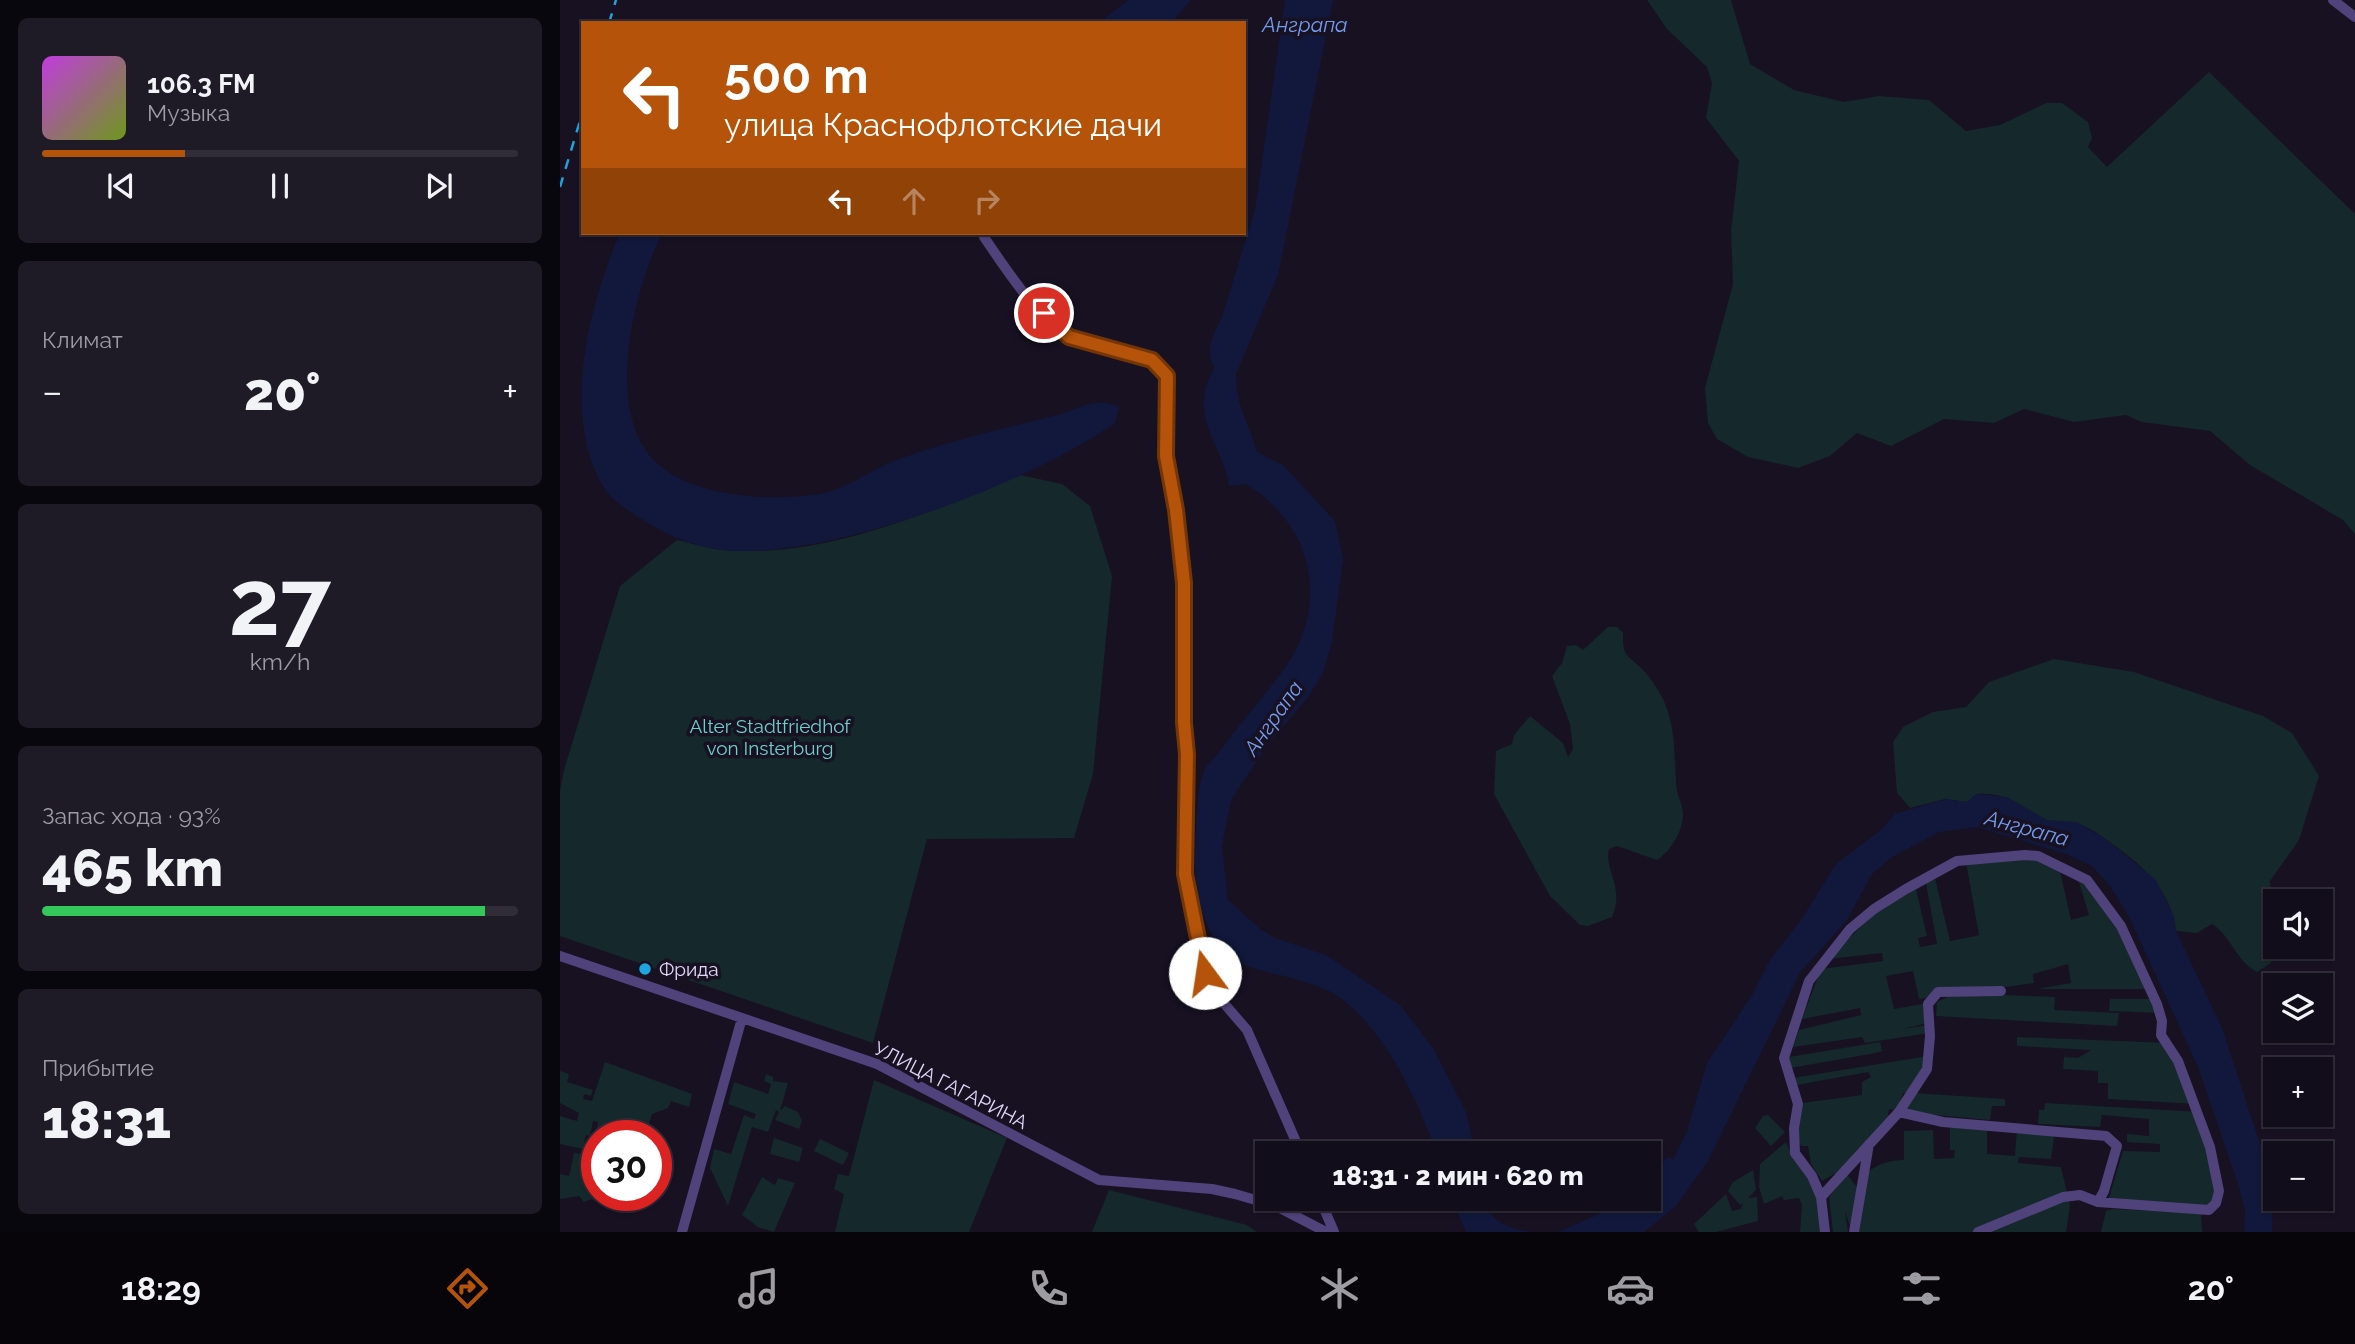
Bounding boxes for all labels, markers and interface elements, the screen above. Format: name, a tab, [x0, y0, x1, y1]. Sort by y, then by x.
water label: Анграпа	[1261, 12, 1348, 37]
text: 500 m	[724, 47, 869, 104]
icon: left	[609, 49, 700, 140]
text: 106.3 FM	[147, 69, 256, 99]
text: Музыка	[147, 99, 230, 126]
text: улица Краснофлотские дачи	[724, 106, 1162, 143]
icon: previous	[102, 167, 140, 205]
icon: pause	[261, 167, 299, 205]
icon: next	[420, 167, 458, 205]
icon: left	[822, 182, 860, 220]
icon: ahead	[895, 182, 933, 220]
icon: right	[968, 182, 1006, 220]
pin	[1014, 283, 1074, 343]
icon: arrive	[1025, 294, 1063, 332]
text: Климат	[42, 326, 123, 353]
text: 20°	[244, 361, 321, 422]
text: −	[42, 369, 62, 414]
text: +	[502, 369, 518, 414]
text: 27	[229, 549, 331, 656]
text: km/h	[250, 648, 310, 675]
water label: Анграпа	[1238, 676, 1308, 761]
park label: Alter Stadtfriedhof von Insterburg	[689, 715, 851, 759]
text: Запас хода · 93%	[42, 802, 221, 829]
water label: Анграпа	[1982, 805, 2071, 851]
text: 465 km	[42, 837, 223, 898]
map controls	[2263, 889, 2333, 1211]
button: sound	[2263, 889, 2333, 959]
position arrow	[1168, 936, 1242, 1010]
place label: Фрида	[659, 958, 719, 980]
marker: Фрида	[637, 961, 653, 977]
button: layers	[2263, 973, 2333, 1043]
street label: УЛИЦА ГАГАРИНА	[871, 1037, 1032, 1133]
text: Прибытие	[42, 1054, 154, 1081]
button: +	[2263, 1057, 2333, 1127]
text: 18:31	[42, 1089, 171, 1150]
speed limit sign: 30	[581, 1120, 672, 1211]
button: −	[2263, 1141, 2333, 1211]
text: 18:31 · 2 мин · 620 m	[1333, 1161, 1583, 1191]
icon: directions	[443, 1264, 492, 1313]
icon: music	[734, 1264, 783, 1313]
icon: phone	[1024, 1264, 1073, 1313]
icon: climate	[1315, 1264, 1364, 1313]
icon: car	[1606, 1264, 1655, 1313]
icon: filters	[1897, 1264, 1946, 1313]
text: 18:29	[121, 1270, 201, 1307]
text: 20°	[2188, 1270, 2234, 1307]

